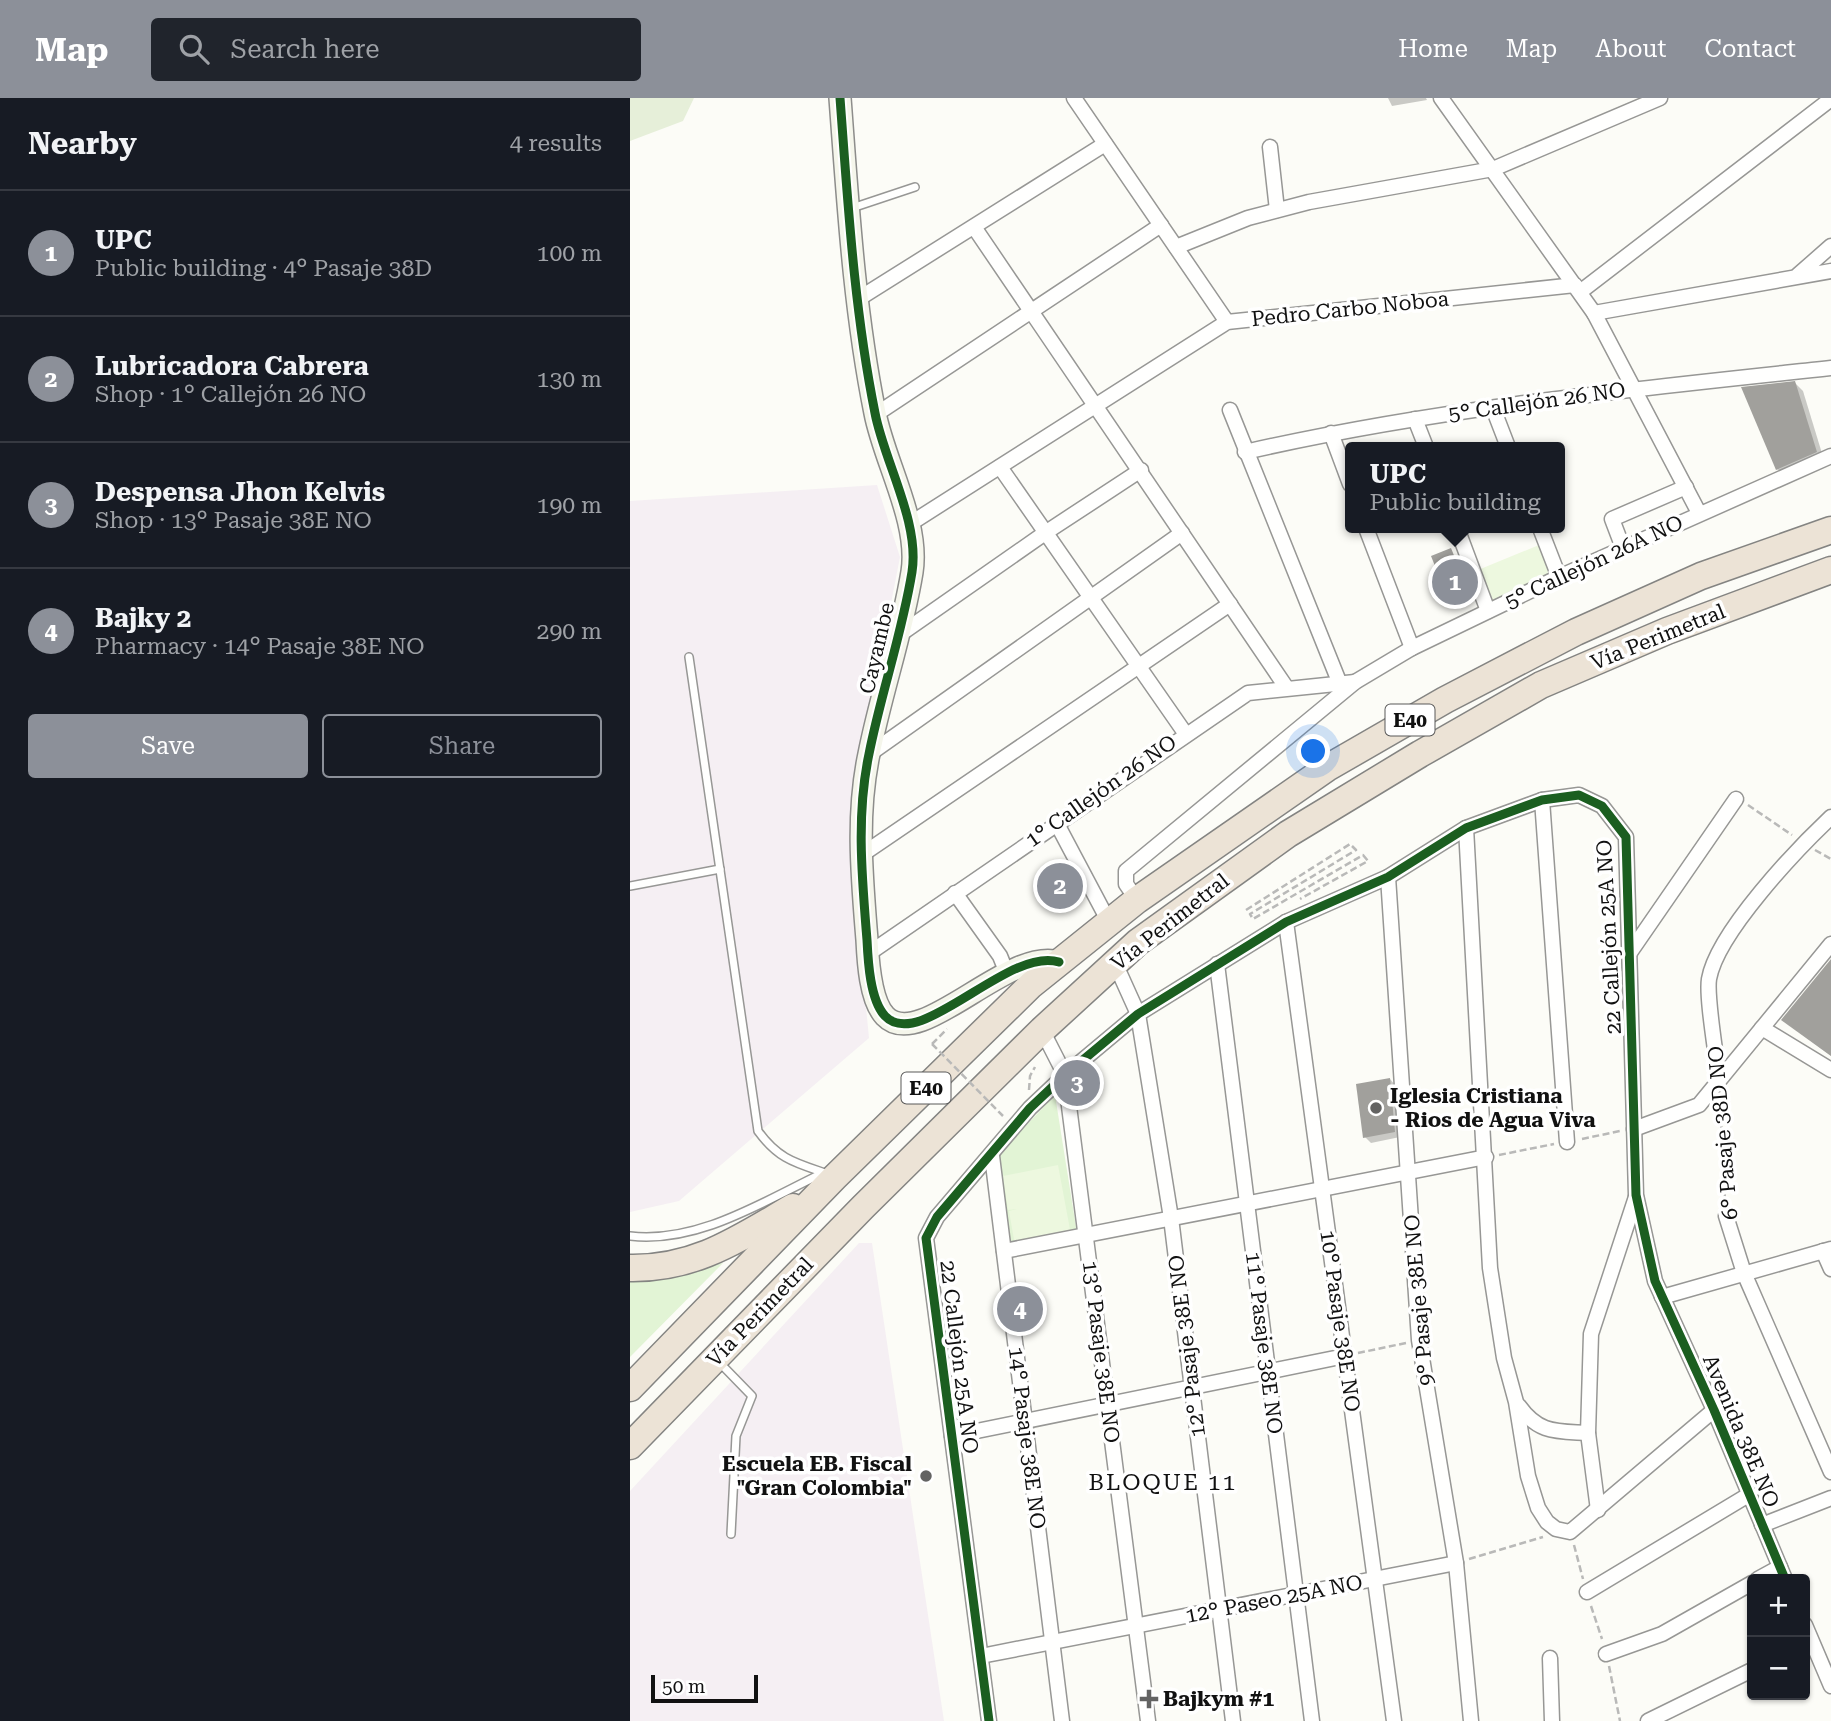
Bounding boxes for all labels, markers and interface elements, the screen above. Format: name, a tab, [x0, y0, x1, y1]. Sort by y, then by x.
search box	[151, 18, 641, 81]
text: Map	[35, 30, 109, 69]
icon: search	[175, 30, 213, 68]
text: Search here	[231, 34, 380, 64]
text: Home	[1398, 35, 1468, 63]
text: Map	[1506, 35, 1557, 63]
text: About	[1595, 35, 1666, 63]
text: Contact	[1704, 35, 1796, 63]
text: Nearby	[28, 126, 137, 161]
text: 4 results	[510, 130, 602, 157]
text: UPC	[95, 225, 152, 255]
text: 1	[45, 240, 57, 267]
text: 100 m	[537, 240, 602, 267]
text: Public building · 4° Pasaje 38D	[95, 255, 432, 282]
street label: Pedro Carbo Noboa	[1250, 287, 1451, 331]
text: Lubricadora Cabrera	[95, 351, 369, 381]
text: 2	[45, 366, 57, 393]
text: 130 m	[537, 366, 602, 393]
street label: 5° Callejón 26 NO	[1447, 378, 1627, 426]
text: Shop · 1° Callejón 26 NO	[95, 381, 366, 408]
popup	[1345, 442, 1565, 533]
text: UPC	[1369, 459, 1426, 489]
text: Despensa Jhon Kelvis	[95, 477, 385, 507]
text: Public building	[1369, 489, 1541, 516]
text: 3	[45, 492, 57, 519]
text: 190 m	[537, 492, 602, 519]
text: Shop · 13° Pasaje 38E NO	[95, 507, 372, 534]
street label: 5° Callejón 26A NO	[1501, 510, 1687, 614]
pin: 1	[1432, 556, 1478, 608]
street label: Vía Perimetral	[1587, 599, 1729, 675]
street label: Cayambe	[855, 600, 899, 696]
text: Bajky 2	[95, 603, 191, 633]
text: 4	[45, 618, 57, 645]
text: 290 m	[537, 618, 602, 645]
text: Pharmacy · 14° Pasaje 38E NO	[95, 633, 425, 660]
road number: E40	[1386, 705, 1434, 736]
button: Save	[28, 714, 308, 778]
button: Share	[322, 714, 602, 778]
street label: 1° Callejón 26 NO	[1021, 730, 1181, 852]
your location	[1296, 734, 1330, 768]
street label: 22 Callejón 25A NO	[1592, 839, 1626, 1035]
pin: 2	[1037, 860, 1083, 912]
street label: Vía Perimetral	[1106, 868, 1234, 975]
street label: 6° Pasaje 38D NO	[1703, 1045, 1743, 1221]
pin: 3	[1054, 1057, 1100, 1109]
road number: E40	[902, 1072, 950, 1104]
place label: Iglesia Cristiana - Rios de Agua Viva	[1390, 1084, 1596, 1132]
marker: Iglesia Cristiana - Rios de Agua Viva	[1368, 1100, 1384, 1116]
street label: 9° Pasaje 38E NO	[1400, 1213, 1438, 1387]
street label: 10° Pasaje 38E NO	[1315, 1228, 1365, 1414]
street label: 11° Pasaje 38E NO	[1241, 1250, 1287, 1436]
street label: Vía Perimetral	[702, 1252, 819, 1372]
street label: 12° Pasaje 38E NO	[1164, 1253, 1210, 1439]
street label: 22 Callejón 25A NO	[935, 1259, 983, 1455]
street label: 13° Pasaje 38E NO	[1078, 1259, 1124, 1445]
pin: 4	[997, 1283, 1043, 1335]
street label: 14° Pasaje 38E NO	[1004, 1345, 1050, 1531]
street label: Avenida 38E NO	[1698, 1351, 1784, 1511]
place label: Escuela EB. Fiscal "Gran Colombia"	[722, 1452, 912, 1500]
marker: Escuela EB. Fiscal "Gran Colombia"	[918, 1468, 934, 1484]
district label: BLOQUE 11	[1089, 1469, 1237, 1496]
street label: 12° Paseo 25A NO	[1183, 1570, 1365, 1628]
map controls	[1747, 1574, 1810, 1700]
button: +	[1747, 1574, 1810, 1637]
button: −	[1747, 1637, 1810, 1700]
scale bar	[651, 1672, 758, 1704]
text: 50 m	[662, 1675, 705, 1698]
place label: Bajkym #1	[1163, 1687, 1275, 1711]
marker: Bajkym #1	[1141, 1691, 1157, 1707]

